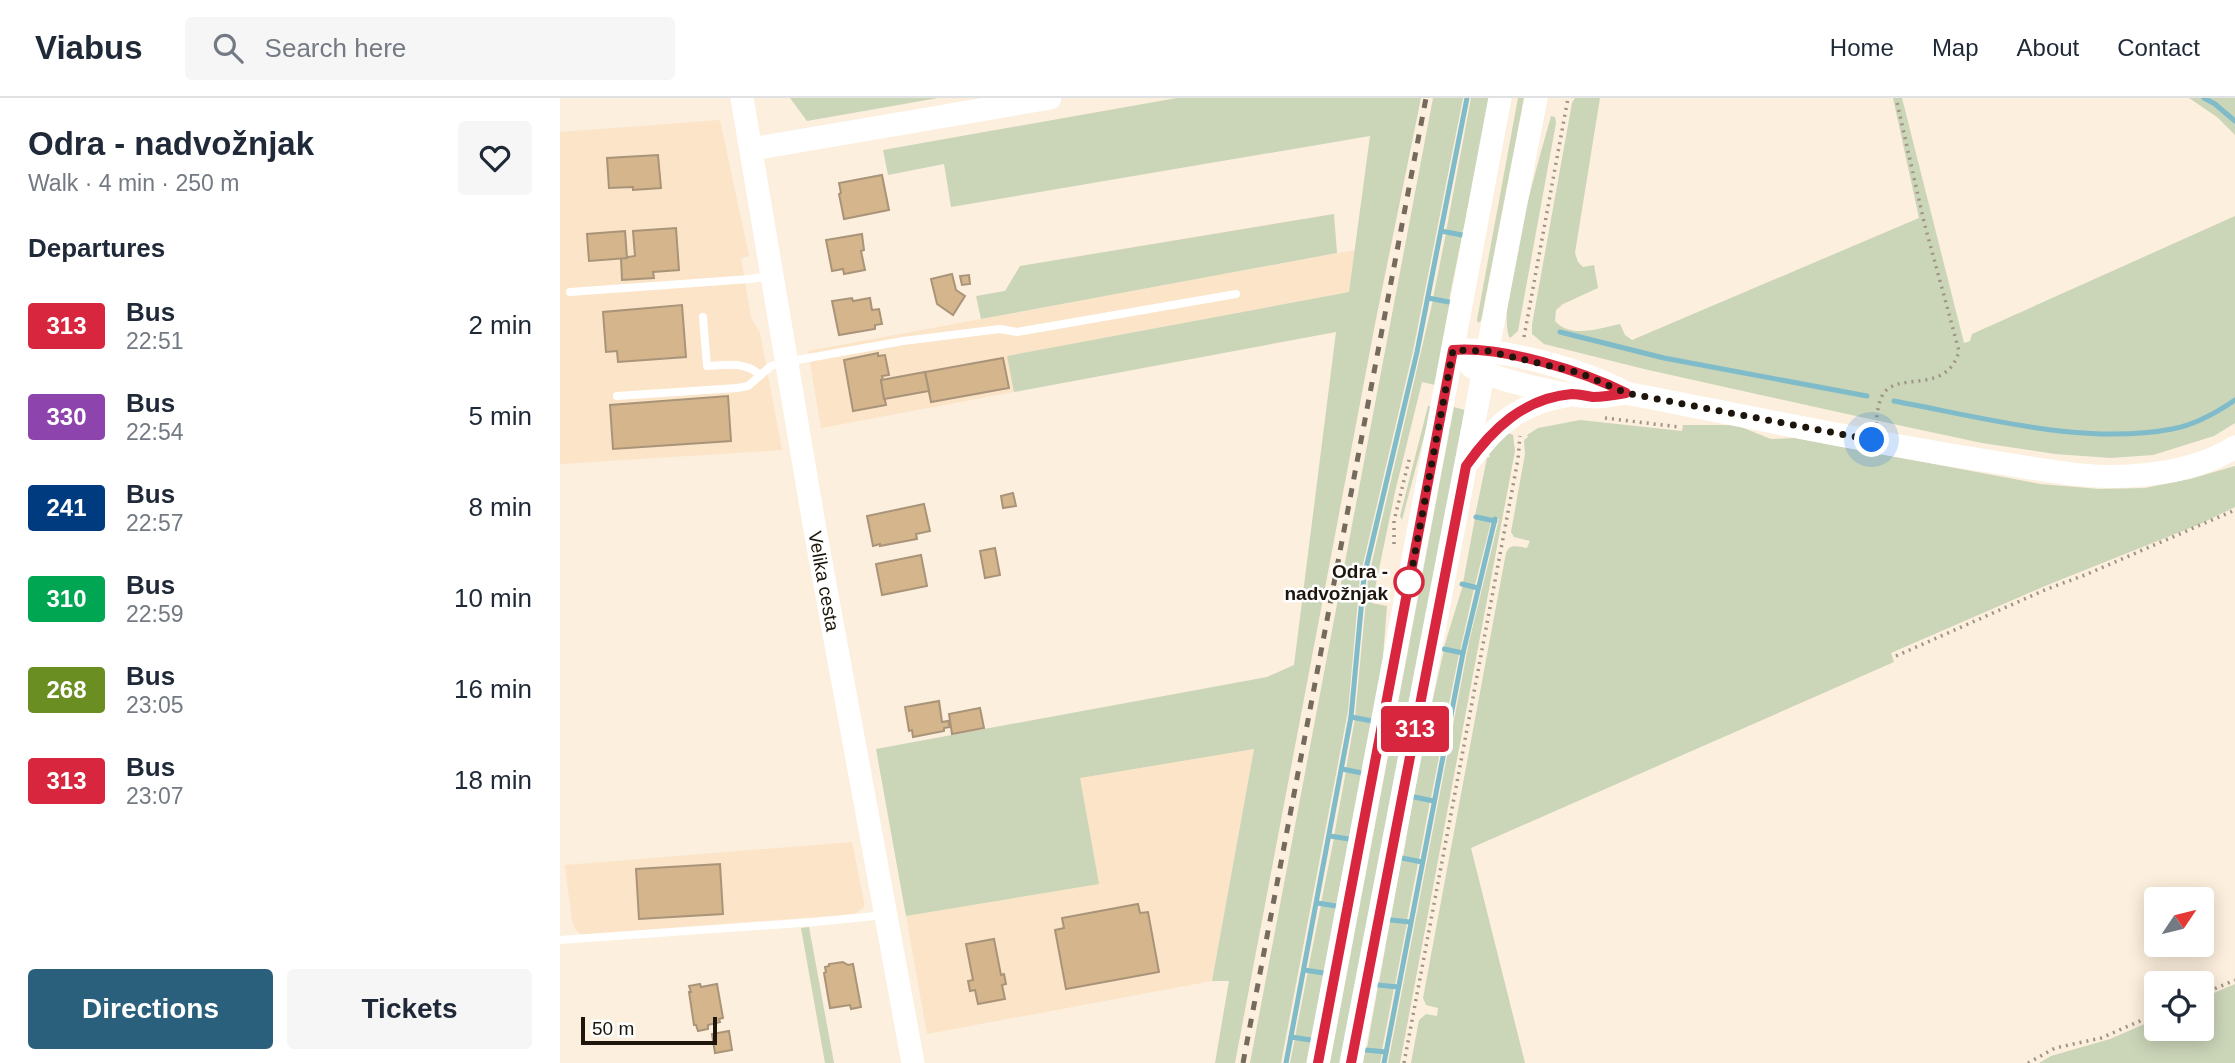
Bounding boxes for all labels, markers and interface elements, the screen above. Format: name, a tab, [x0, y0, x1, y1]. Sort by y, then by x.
search box	[185, 17, 675, 80]
text: Viabus	[35, 29, 143, 66]
icon: search	[209, 29, 247, 67]
text: Search here	[265, 33, 406, 63]
text: Home	[1830, 34, 1894, 61]
text: Map	[1932, 34, 1979, 61]
text: About	[2017, 34, 2079, 61]
text: Contact	[2117, 34, 2200, 61]
button: heart	[458, 121, 532, 195]
text: Odra - nadvožnjak	[28, 125, 314, 162]
text: Walk · 4 min · 250 m	[28, 170, 239, 196]
text: Departures	[28, 233, 165, 263]
text: Bus	[126, 297, 175, 327]
text: 2 min	[468, 310, 532, 340]
text: 313	[46, 312, 87, 339]
text: 22:51	[126, 328, 184, 354]
text: Bus	[126, 388, 175, 418]
text: 5 min	[468, 401, 532, 431]
text: 330	[46, 403, 87, 430]
text: 22:54	[126, 419, 184, 445]
your location	[1854, 422, 1889, 457]
text: Bus	[126, 479, 175, 509]
text: 8 min	[468, 492, 532, 522]
text: 241	[46, 494, 87, 521]
text: 22:57	[126, 510, 184, 536]
street label: Velika cesta	[805, 529, 844, 633]
place label: Odra - nadvožnjak	[1285, 561, 1388, 604]
marker: Odra - nadvožnjak	[1394, 567, 1424, 597]
text: Bus	[126, 570, 175, 600]
text: 10 min	[454, 583, 532, 613]
text: 310	[46, 585, 87, 612]
text: 22:59	[126, 601, 184, 627]
text: Bus	[126, 661, 175, 691]
text: 16 min	[454, 674, 532, 704]
text: 268	[46, 676, 87, 703]
text: 23:05	[126, 692, 184, 718]
line badge: 313	[1375, 706, 1455, 752]
text: 313	[1395, 715, 1435, 742]
text: Bus	[126, 752, 175, 782]
text: 18 min	[454, 765, 532, 795]
text: 313	[46, 767, 87, 794]
text: 23:07	[126, 783, 184, 809]
north arrow	[2144, 887, 2214, 957]
map controls	[2144, 887, 2214, 1041]
button: Directions	[28, 969, 273, 1049]
button: Tickets	[287, 969, 532, 1049]
button: locate	[2144, 971, 2214, 1041]
scale bar	[581, 1014, 718, 1046]
text: 50 m	[592, 1018, 634, 1039]

